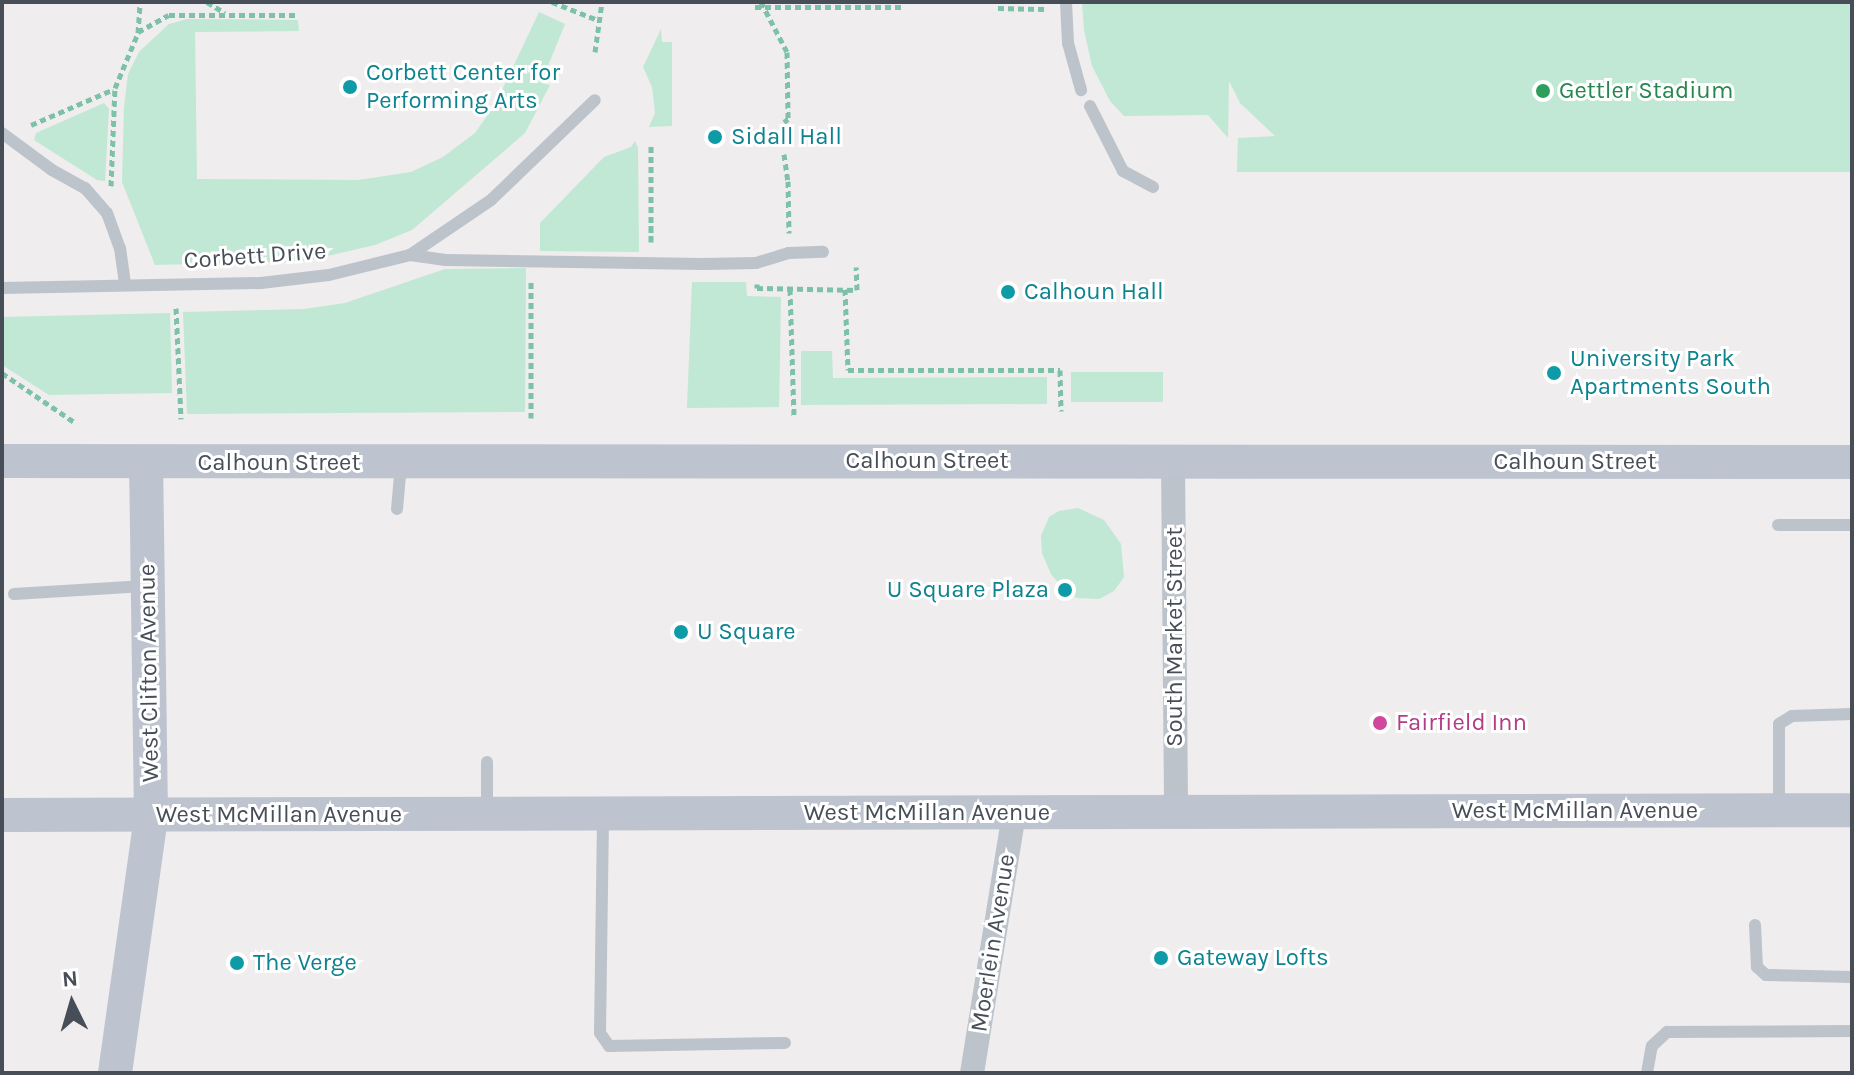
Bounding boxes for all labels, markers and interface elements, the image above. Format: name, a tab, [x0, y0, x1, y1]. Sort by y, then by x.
place label: Corbett Center for Performing Arts	[366, 59, 560, 115]
place label: Gettler Stadium	[1559, 77, 1733, 105]
marker: Corbett Center for Performing Arts	[341, 78, 359, 96]
marker: Gettler Stadium	[1534, 82, 1552, 100]
place label: Sidall Hall	[731, 123, 842, 151]
marker: Sidall Hall	[706, 128, 724, 146]
street label: Corbett Drive	[183, 237, 327, 275]
place label: Calhoun Hall	[1024, 278, 1164, 306]
marker: Calhoun Hall	[999, 283, 1017, 301]
place label: University Park Apartments South	[1570, 345, 1771, 401]
marker: University Park Apartments South	[1545, 364, 1563, 382]
street label: Calhoun Street	[846, 447, 1008, 475]
street label: Calhoun Street	[1494, 448, 1656, 476]
street label: Calhoun Street	[198, 449, 360, 477]
street label: South Market Street	[1161, 527, 1189, 747]
street label: West Clifton Avenue	[133, 564, 165, 782]
place label: U Square Plaza	[887, 576, 1049, 604]
marker: U Square Plaza	[1056, 581, 1074, 599]
place label: U Square	[697, 618, 796, 646]
marker: U Square	[672, 623, 690, 641]
place label: Fairfield Inn	[1396, 709, 1527, 737]
marker: Fairfield Inn	[1371, 714, 1389, 732]
street label: West McMillan Avenue	[1452, 797, 1698, 825]
street label: West McMillan Avenue	[804, 799, 1050, 827]
street label: West McMillan Avenue	[156, 801, 402, 829]
street label: Moerlein Avenue	[965, 852, 1021, 1034]
place label: Gateway Lofts	[1177, 944, 1329, 972]
place label: The Verge	[253, 949, 357, 977]
marker: Gateway Lofts	[1152, 949, 1170, 967]
marker: The Verge	[228, 954, 246, 972]
north arrow	[32, 963, 112, 1043]
text: N	[61, 965, 79, 993]

